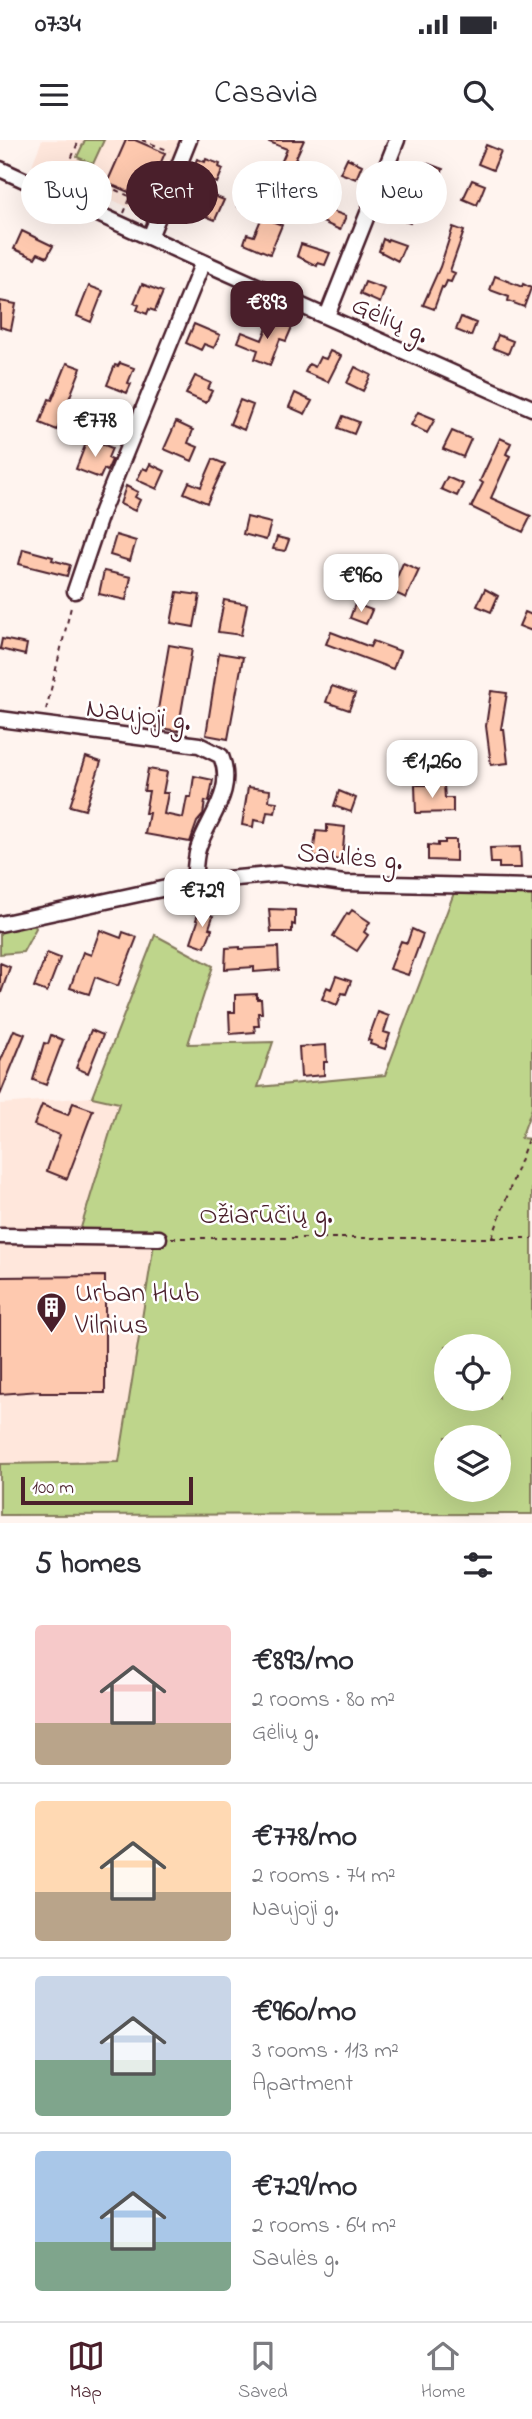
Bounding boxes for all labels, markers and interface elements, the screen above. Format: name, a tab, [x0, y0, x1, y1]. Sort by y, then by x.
text: 07:34	[35, 6, 81, 44]
text: Casavia	[214, 71, 318, 118]
icon: menu	[35, 76, 73, 114]
icon: search	[459, 76, 497, 114]
chip: Buy	[21, 161, 112, 224]
chip: Rent	[126, 161, 218, 224]
chip: Filters	[232, 161, 342, 224]
chip: New	[356, 161, 447, 224]
pin: €893	[226, 282, 308, 341]
street label: Gėlių g.	[344, 286, 435, 356]
text: €893	[246, 287, 288, 320]
pin: €778	[54, 400, 136, 459]
text: €778	[73, 405, 117, 438]
pin: €960	[320, 554, 402, 614]
text: €960	[339, 560, 383, 593]
street label: Naujoji g.	[83, 689, 194, 744]
pin: €1,260	[375, 740, 489, 800]
text: €1,260	[403, 746, 461, 779]
street label: Saulės g.	[295, 833, 404, 884]
pin: €729	[161, 870, 243, 929]
text: €729	[180, 875, 224, 908]
street label: Ožiarūčių g.	[199, 1196, 333, 1237]
place label: Urban Hub Vilnius	[74, 1274, 199, 1347]
building icon: Urban Hub Vilnius	[35, 1290, 69, 1334]
map controls	[434, 1334, 511, 1502]
button: locate	[434, 1334, 511, 1411]
button: layers	[434, 1425, 511, 1502]
scale bar	[21, 1474, 192, 1506]
text: 100 m	[32, 1475, 74, 1502]
text: 5 homes	[35, 1543, 142, 1587]
icon: filters	[459, 1546, 497, 1584]
text: €893/mo	[252, 1640, 354, 1684]
icon: home	[91, 1653, 175, 1737]
text: 2 rooms · 80 m²	[252, 1684, 395, 1717]
text: Gėlių g.	[252, 1717, 319, 1750]
text: €778/mo	[252, 1816, 357, 1860]
icon: home	[91, 1829, 175, 1913]
text: 2 rooms · 74 m²	[252, 1860, 396, 1893]
text: Naujoji g.	[252, 1893, 339, 1926]
text: €960/mo	[252, 1991, 356, 2035]
icon: home	[91, 2004, 175, 2088]
text: 3 rooms · 113 m²	[252, 2035, 399, 2068]
text: Apartment	[252, 2068, 353, 2101]
text: €729/mo	[252, 2166, 357, 2210]
icon: home	[91, 2179, 175, 2263]
text: 2 rooms · 64 m²	[252, 2210, 396, 2243]
text: Saulės g.	[252, 2243, 339, 2276]
tab: Map	[67, 2337, 105, 2406]
tab: Saved	[238, 2337, 288, 2406]
tab: Home	[421, 2337, 465, 2406]

